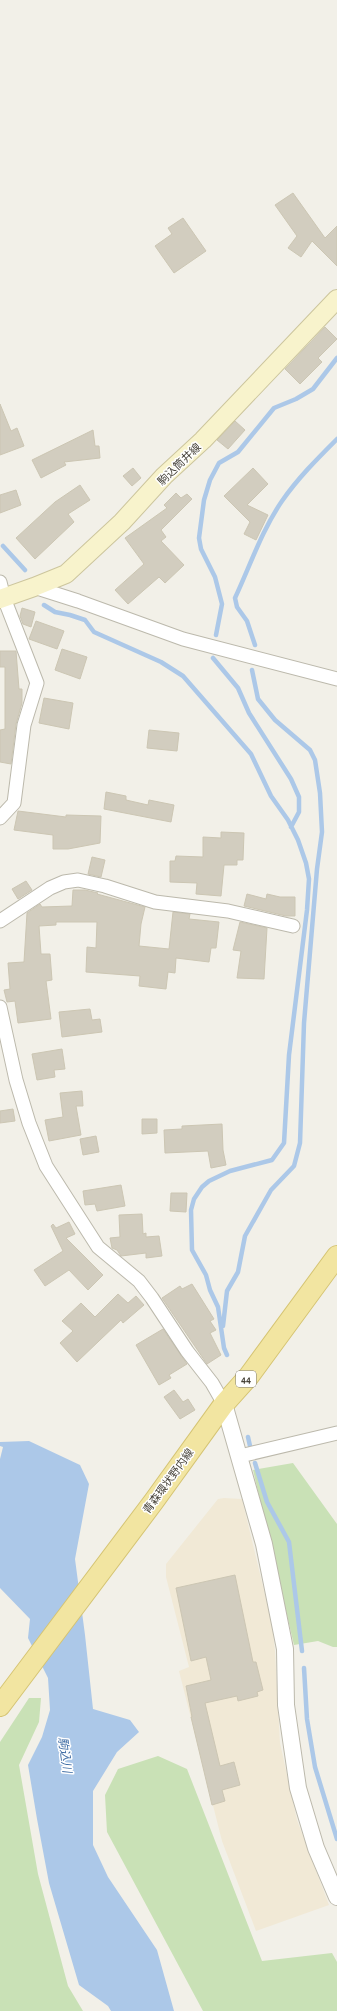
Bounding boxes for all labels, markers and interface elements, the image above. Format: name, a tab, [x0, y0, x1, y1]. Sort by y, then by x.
street label: 駒込筒井線	[155, 441, 203, 487]
road number: 44	[236, 1371, 256, 1387]
street label: 青森環状野内線	[141, 1446, 195, 1516]
water label: 駒込川	[57, 1736, 75, 1776]

